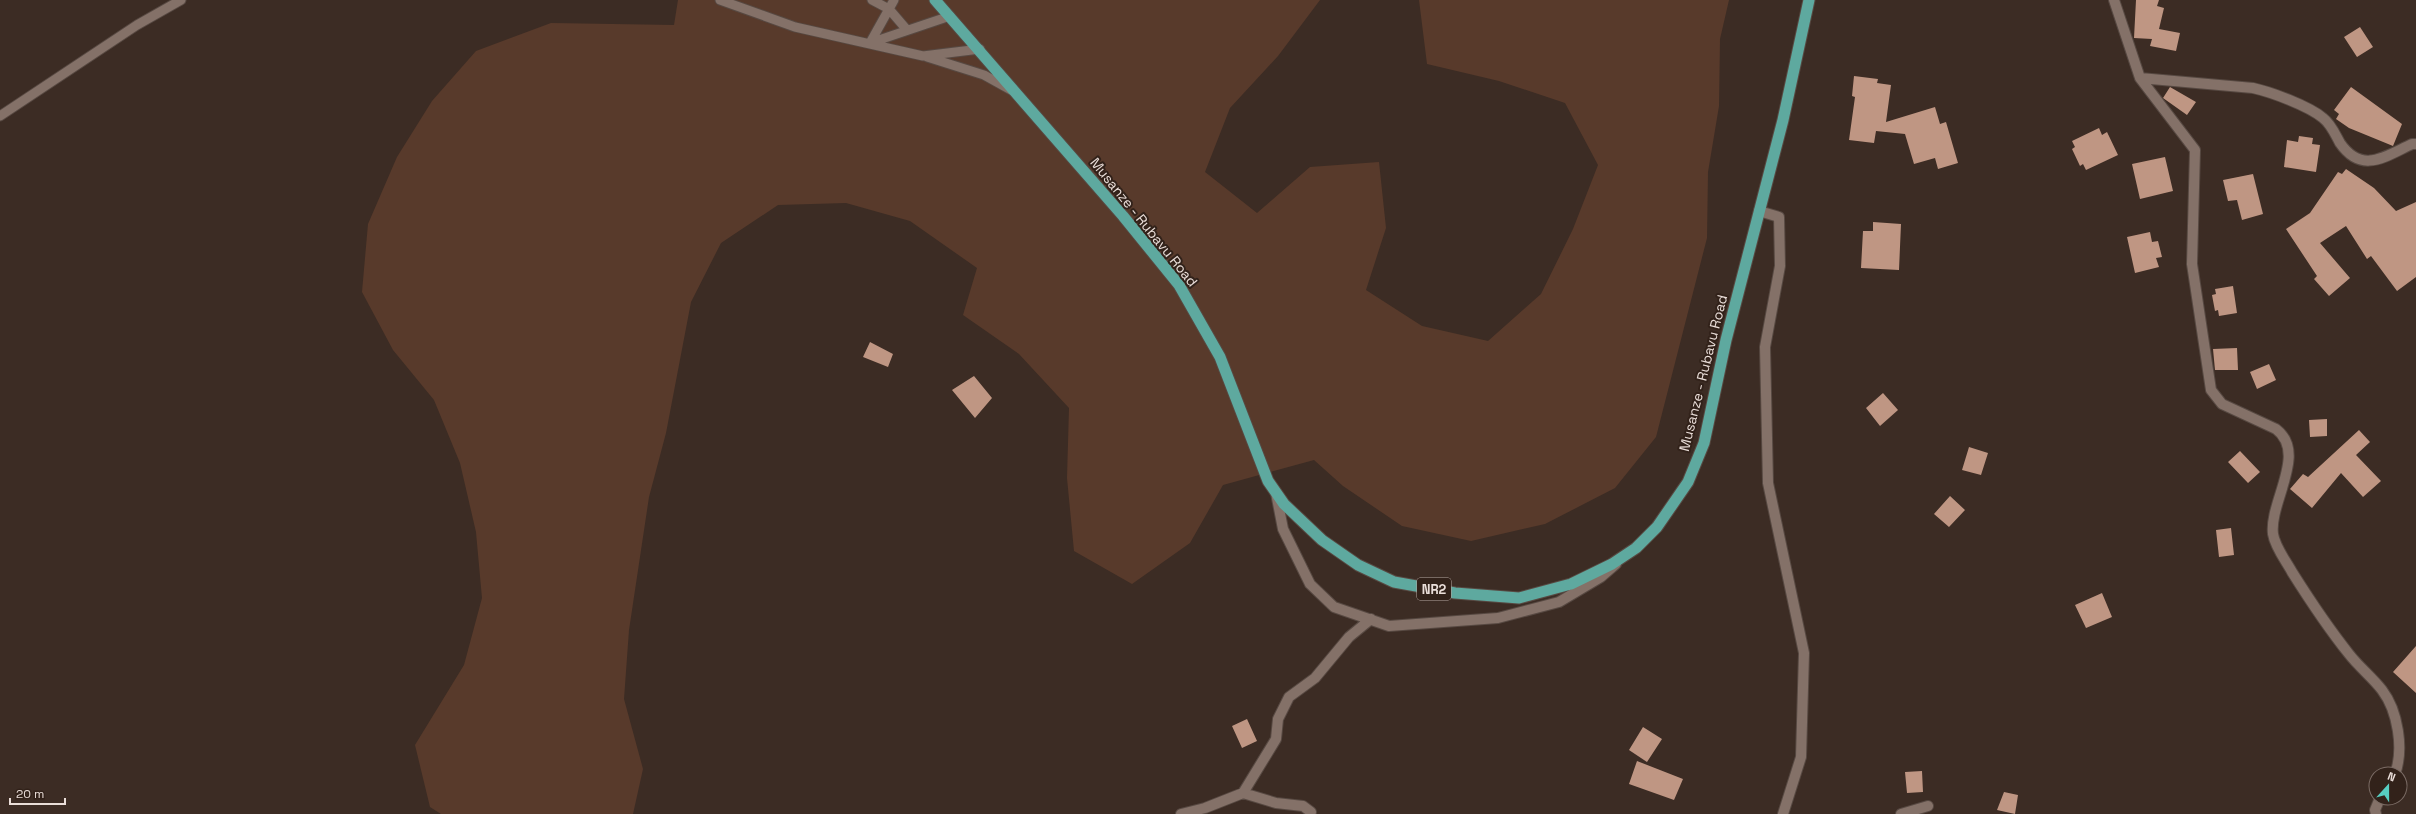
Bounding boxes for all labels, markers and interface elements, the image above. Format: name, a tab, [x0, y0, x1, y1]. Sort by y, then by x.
street label: Musanze - Rubavu Road	[1086, 154, 1202, 290]
street label: Musanze - Rubavu Road	[1675, 293, 1731, 453]
road number: NR2	[1417, 578, 1451, 600]
north arrow	[2368, 766, 2408, 806]
text: N	[2386, 769, 2398, 785]
scale bar	[10, 780, 65, 806]
text: 20 m	[16, 786, 44, 802]

